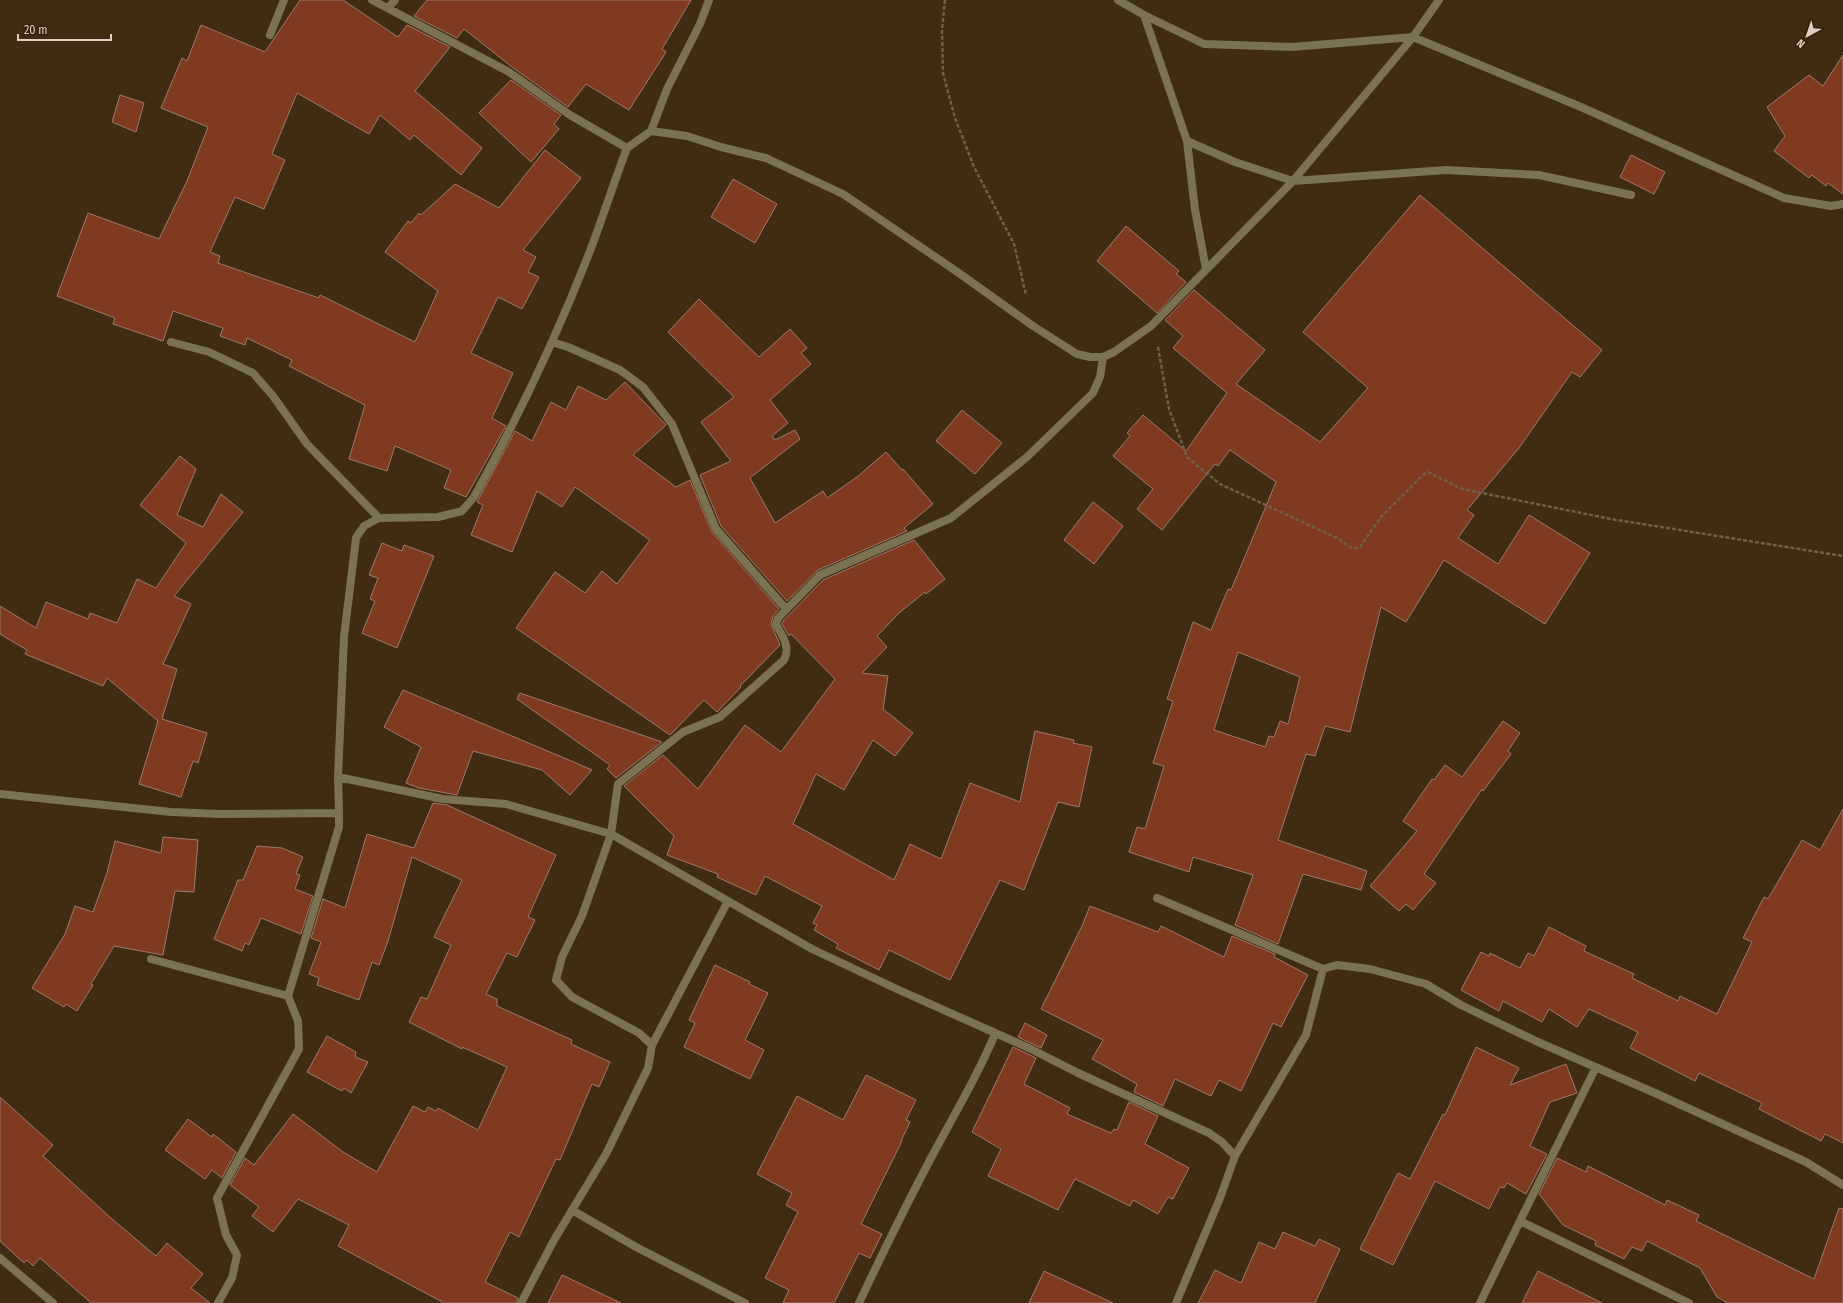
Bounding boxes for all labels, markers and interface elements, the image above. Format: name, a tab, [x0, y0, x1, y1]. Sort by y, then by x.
scale bar	[18, 16, 111, 42]
north arrow	[1787, 16, 1827, 56]
text: 20 m	[24, 23, 48, 37]
text: N	[1794, 36, 1808, 50]

